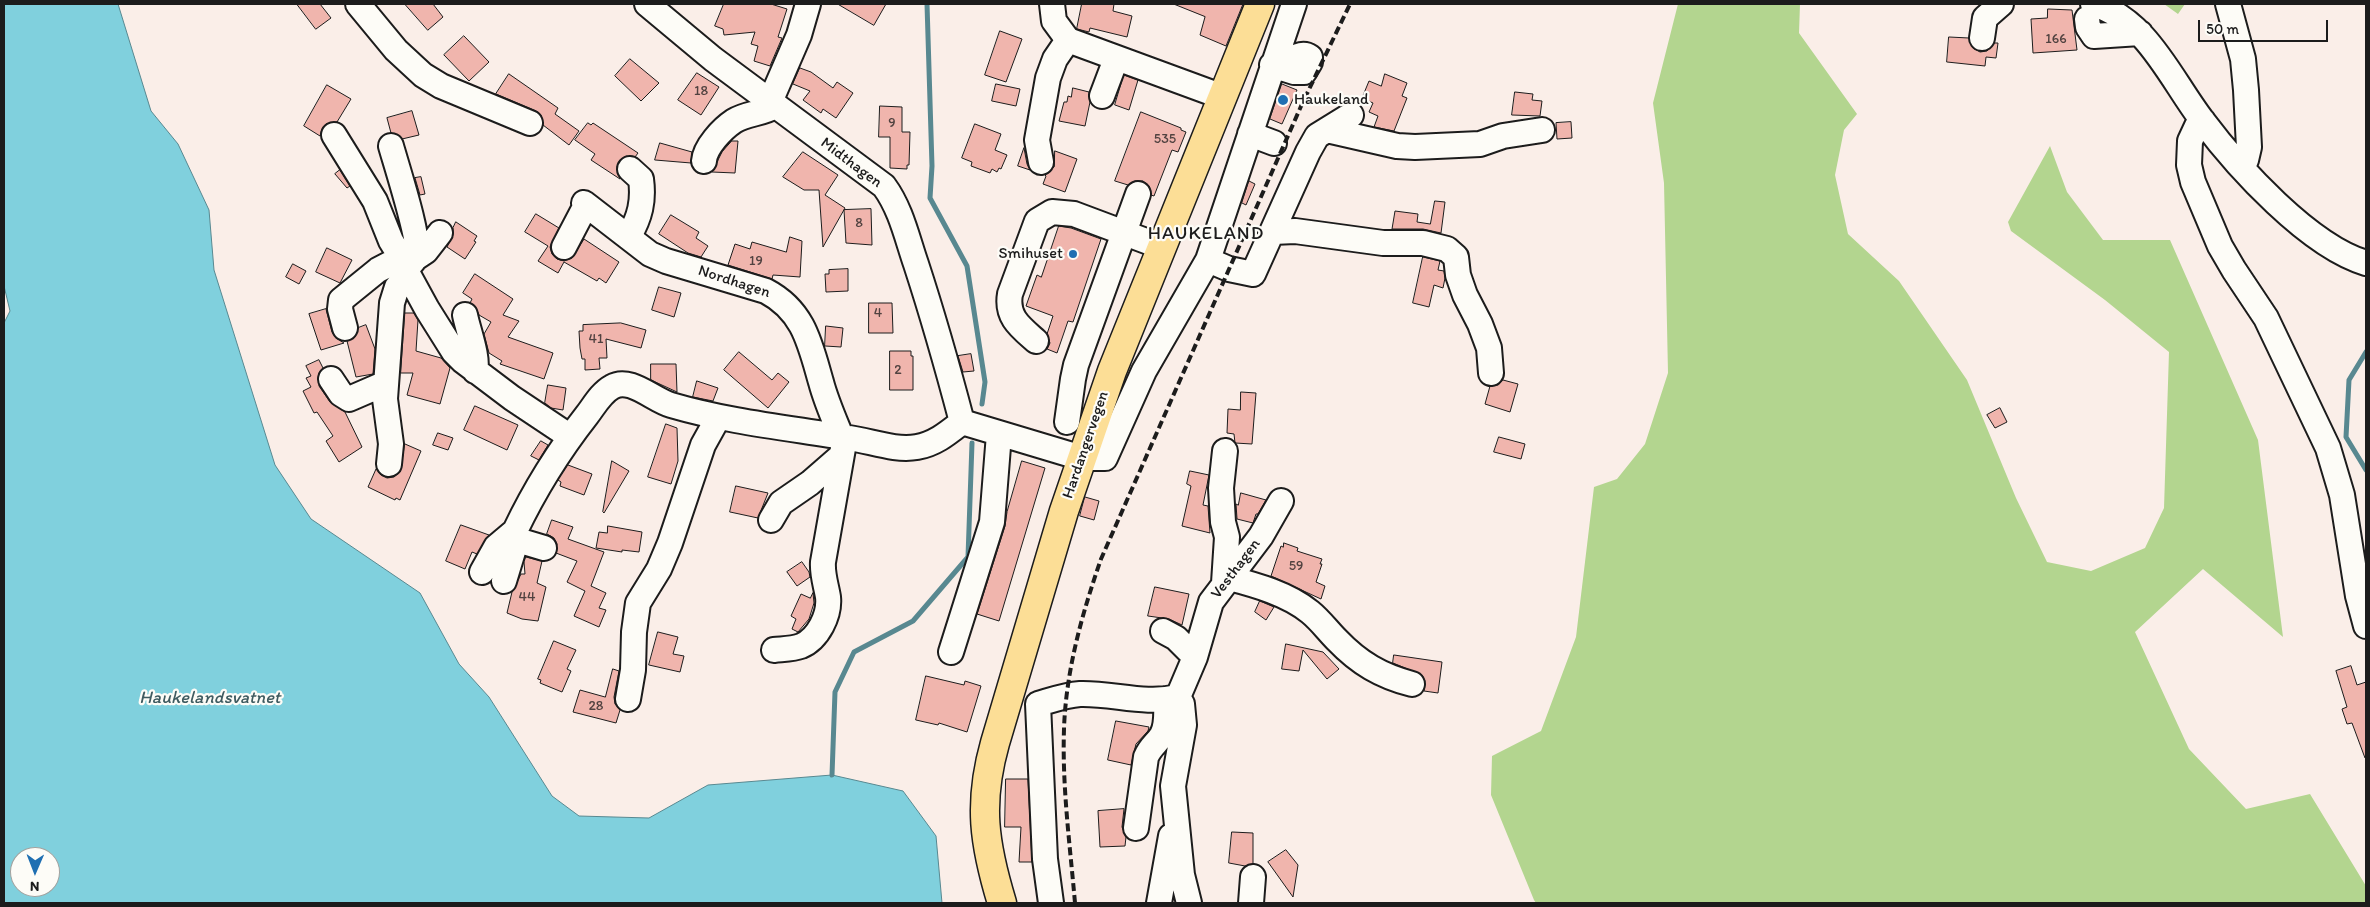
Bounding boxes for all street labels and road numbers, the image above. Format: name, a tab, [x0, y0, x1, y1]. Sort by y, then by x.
street label: Midthagen	[816, 134, 886, 192]
street label: Nordhagen	[695, 261, 773, 303]
street label: Hardangervegen	[1059, 389, 1113, 501]
street label: Vesthagen	[1207, 535, 1265, 603]

